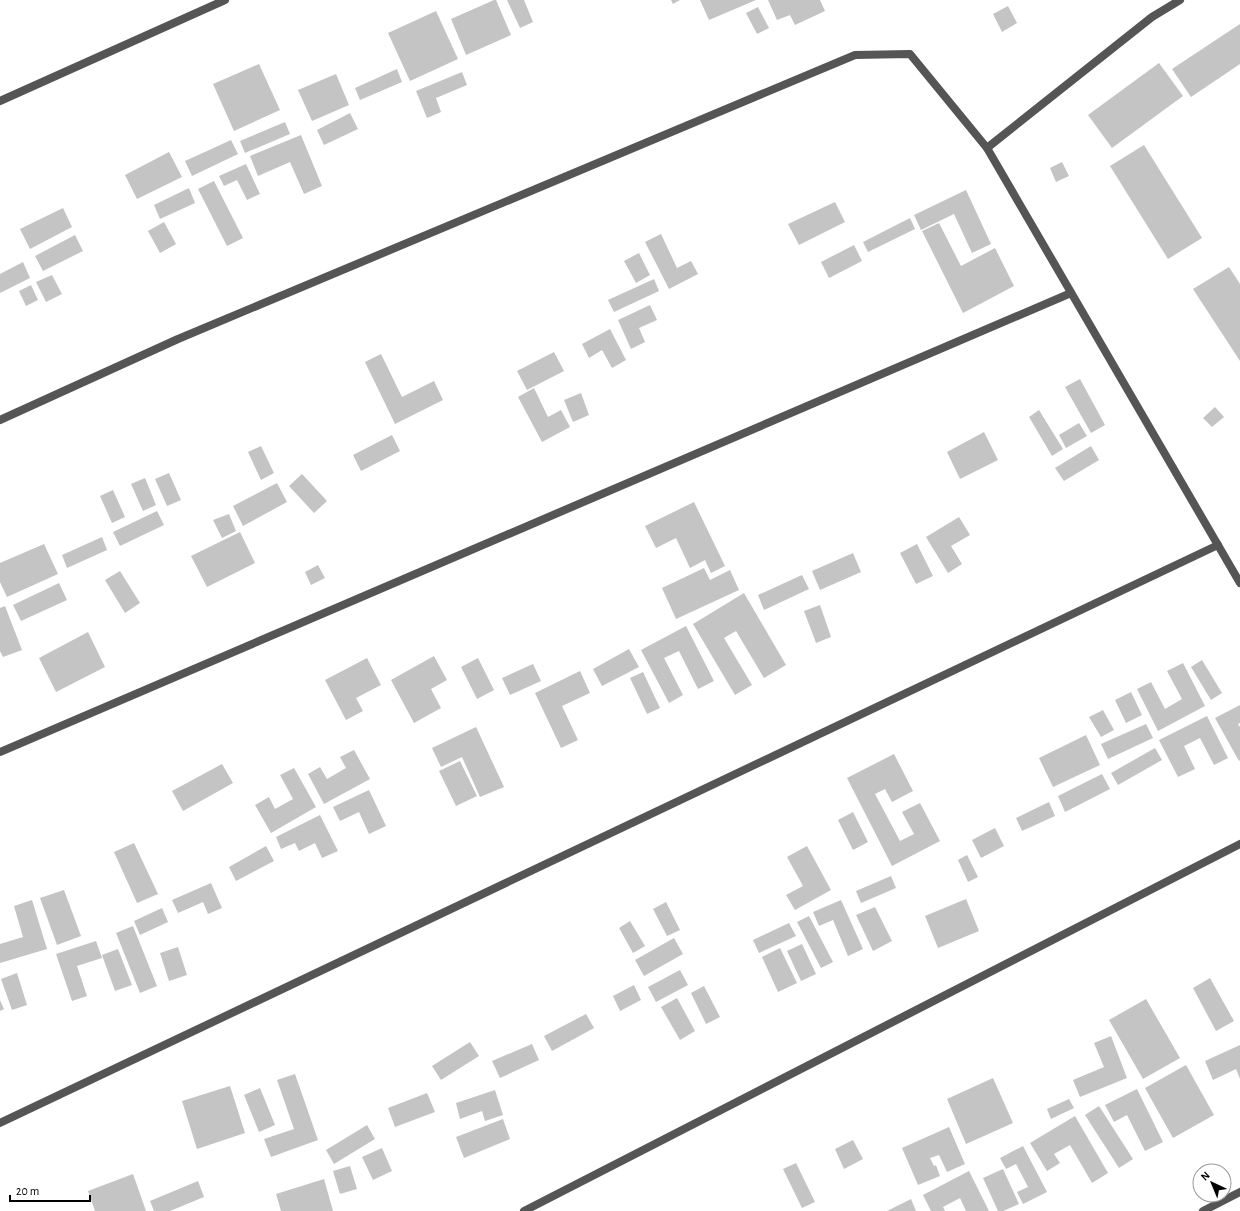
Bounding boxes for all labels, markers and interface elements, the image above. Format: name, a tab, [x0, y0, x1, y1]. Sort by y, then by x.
north arrow	[1192, 1163, 1232, 1203]
text: N	[1199, 1170, 1212, 1183]
scale bar	[10, 1177, 90, 1203]
text: 20 m	[16, 1185, 39, 1197]

